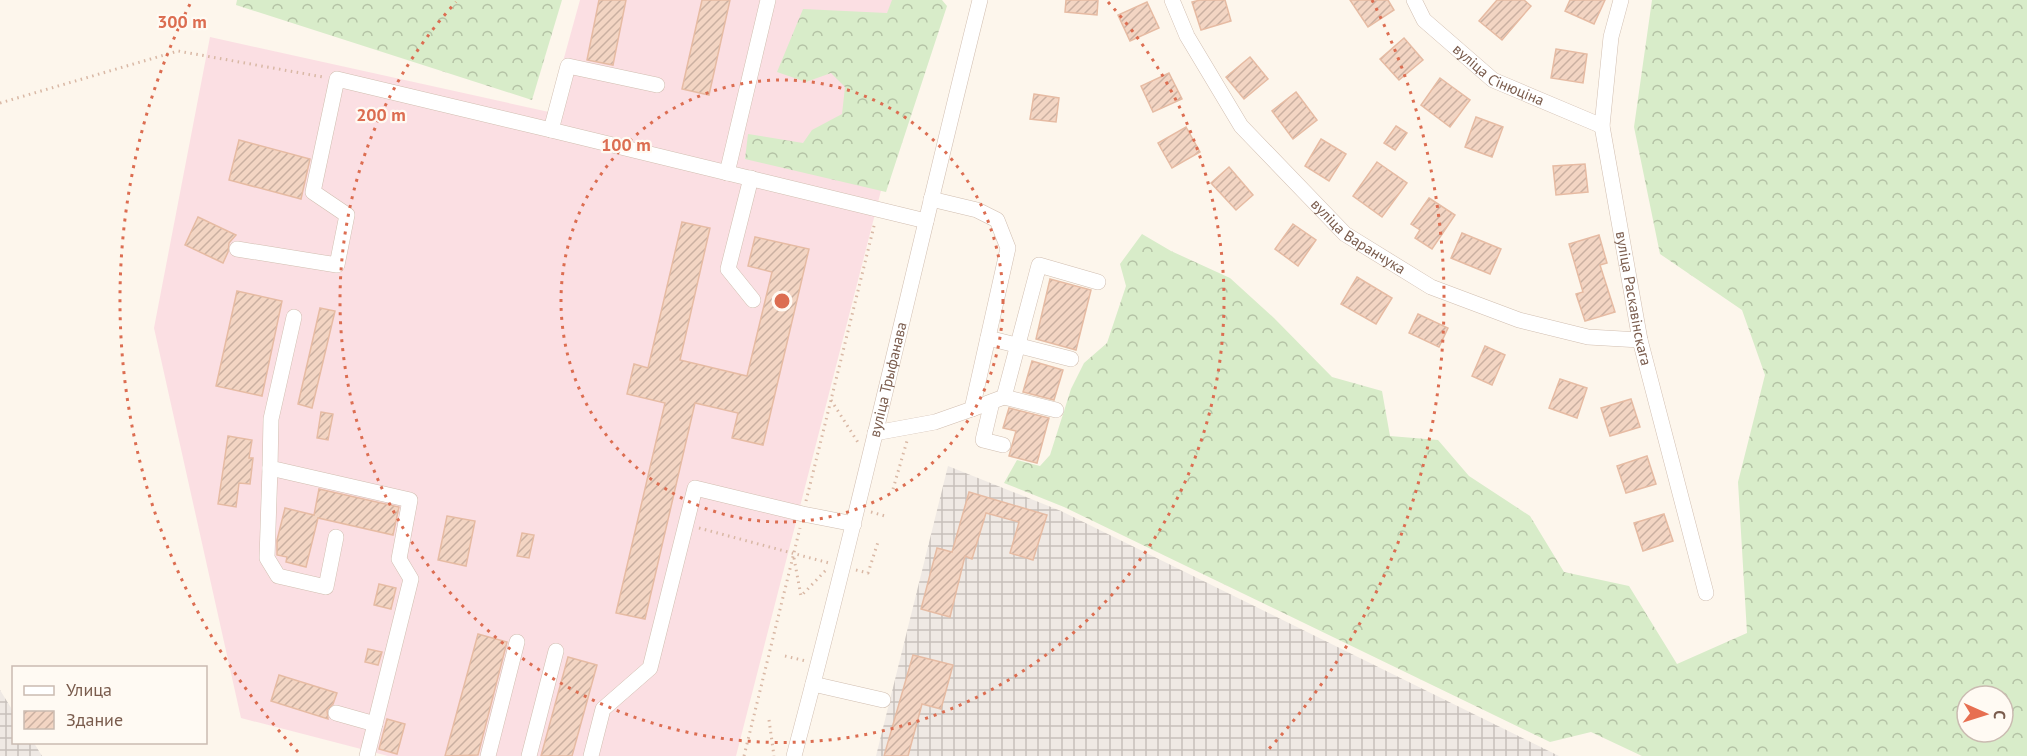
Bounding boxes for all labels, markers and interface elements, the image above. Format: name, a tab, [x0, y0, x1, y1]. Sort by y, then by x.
text: 300 m	[157, 10, 207, 33]
street label: вуліца Сінюціна	[1449, 39, 1547, 110]
text: 200 m	[356, 103, 406, 126]
text: 100 m	[601, 133, 651, 156]
street label: вуліца Варанчука	[1307, 195, 1409, 278]
street label: вуліца Раскавінскага	[1612, 230, 1656, 367]
centre of rings	[772, 291, 792, 311]
street label: вуліца Трыфанава	[865, 320, 911, 439]
legend	[12, 666, 207, 744]
text: Улица	[66, 678, 112, 701]
north arrow	[1955, 684, 2015, 744]
text: Здание	[66, 708, 123, 731]
text: С	[1990, 710, 2010, 720]

